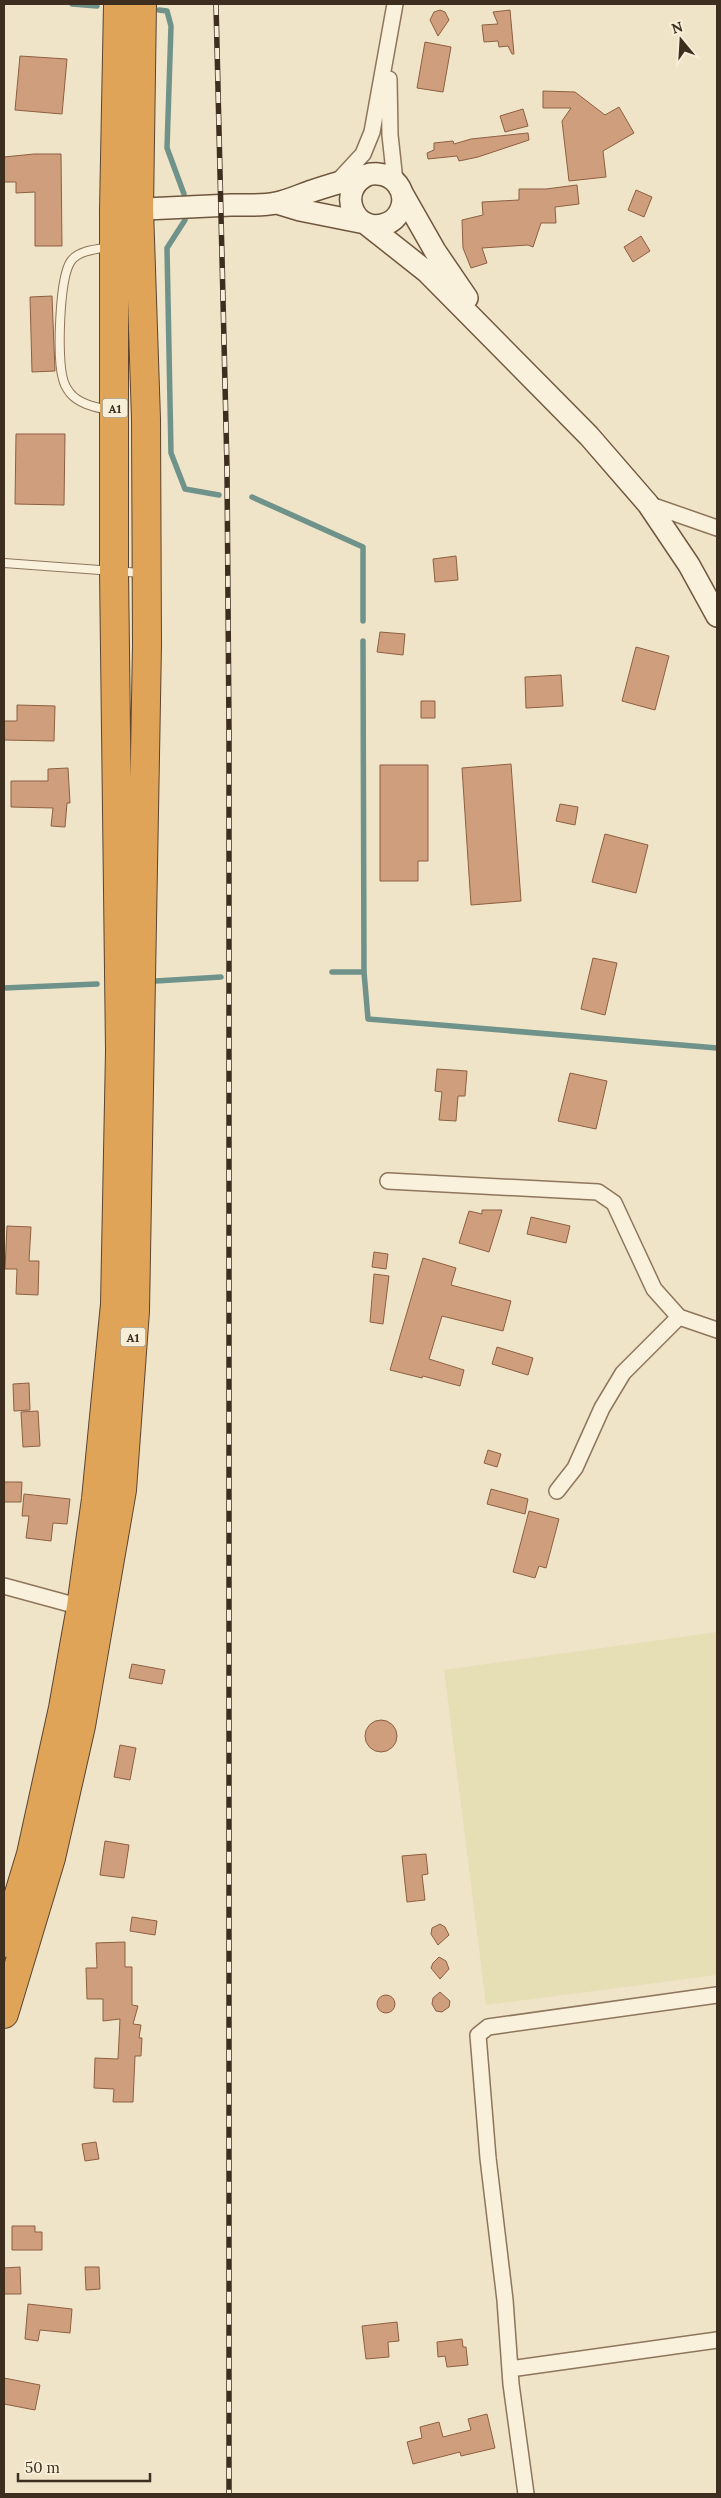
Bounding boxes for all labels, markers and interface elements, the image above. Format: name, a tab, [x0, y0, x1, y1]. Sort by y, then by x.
north arrow	[656, 15, 706, 65]
text: N	[669, 17, 685, 38]
road number: A1	[102, 398, 128, 418]
road number: A1	[120, 1328, 146, 1346]
scale bar	[18, 2450, 150, 2482]
text: 50 m	[25, 2458, 60, 2477]

